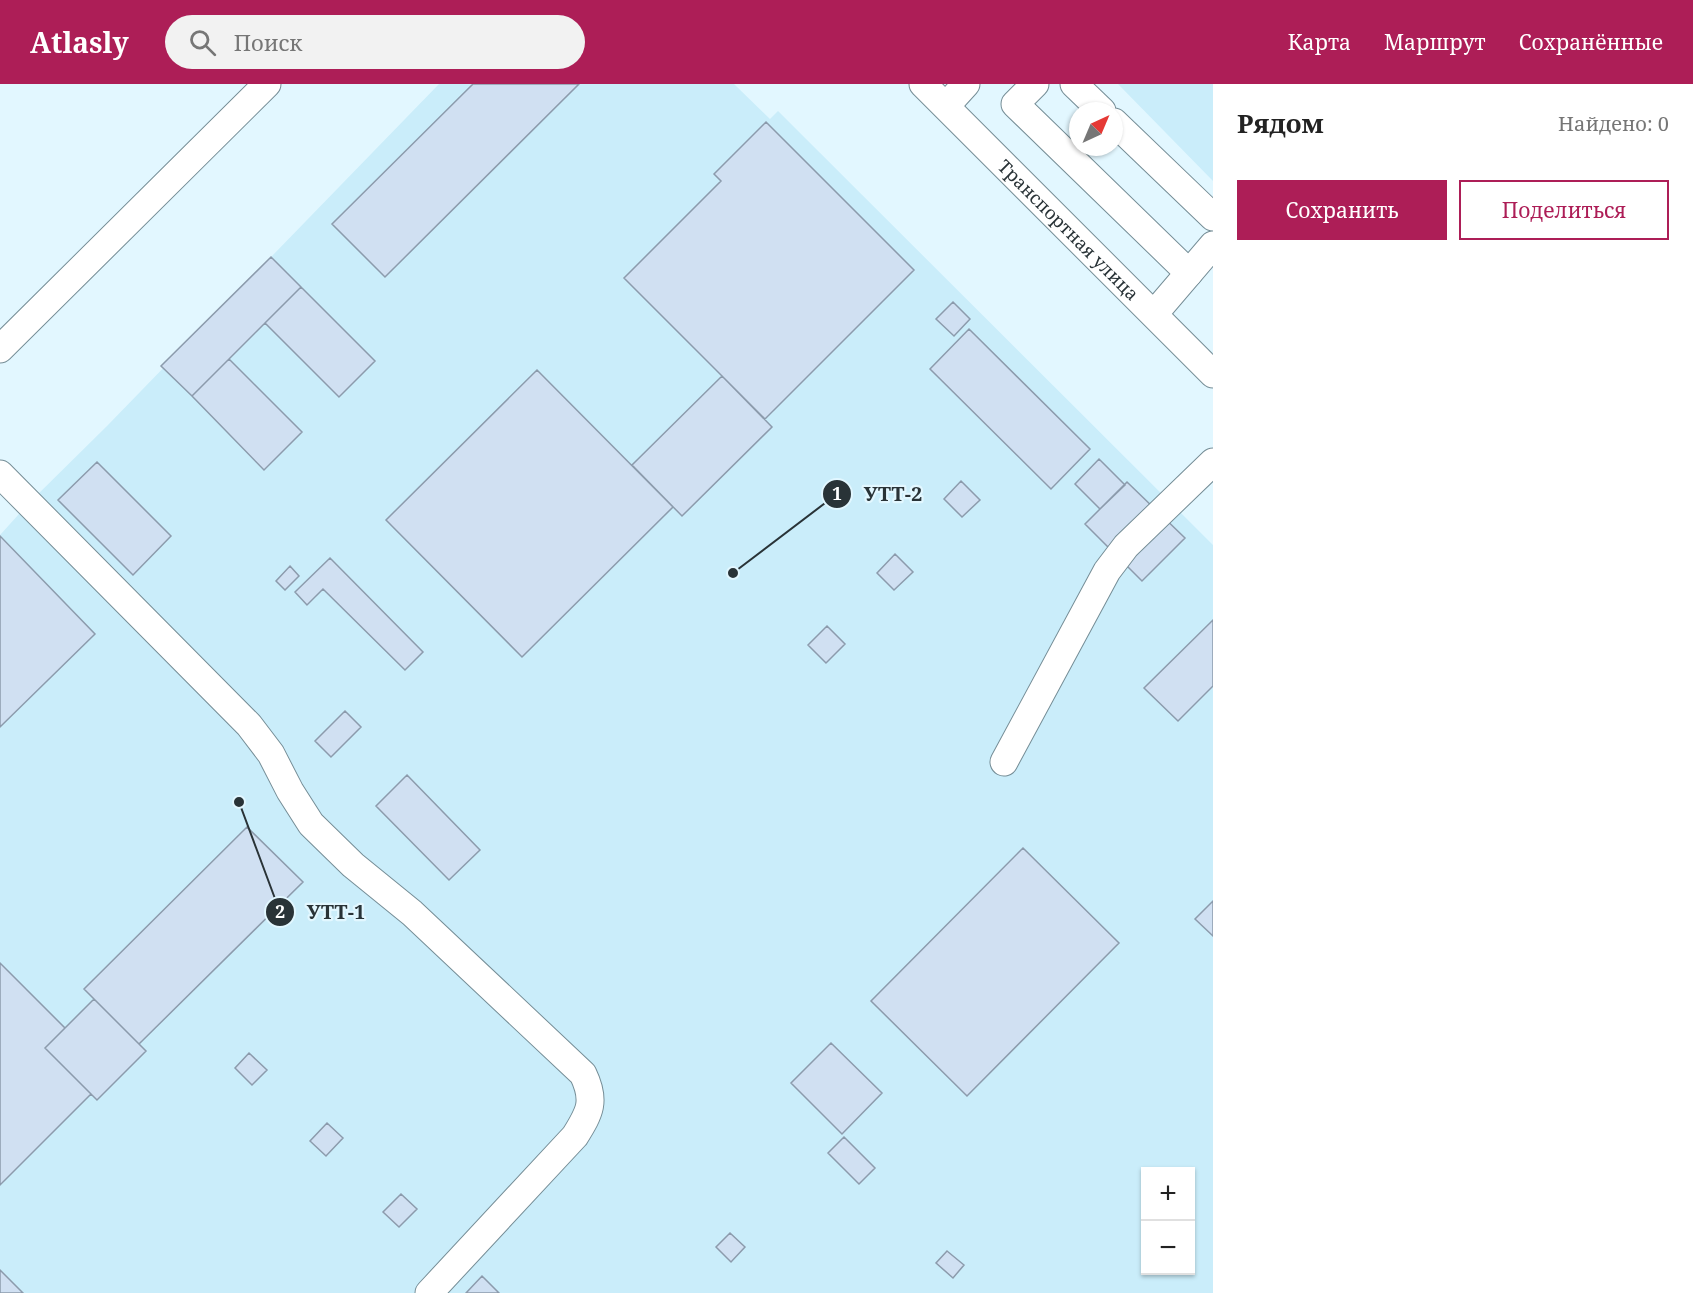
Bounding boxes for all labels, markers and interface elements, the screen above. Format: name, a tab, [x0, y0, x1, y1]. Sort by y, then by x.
search box	[165, 15, 585, 69]
text: Atlasly	[30, 23, 129, 61]
icon: search	[186, 26, 219, 59]
text: Поиск	[234, 27, 302, 57]
text: Карта	[1288, 28, 1351, 56]
text: Маршрут	[1384, 28, 1486, 56]
text: Сохранённые	[1519, 28, 1663, 56]
north arrow	[1069, 102, 1123, 156]
text: Рядом	[1237, 105, 1324, 141]
text: Найдено: 0	[1558, 110, 1669, 137]
street label: Транспортная улица	[993, 154, 1144, 305]
button: Сохранить	[1237, 180, 1447, 240]
button: Поделиться	[1459, 180, 1669, 240]
callout: УТТ-2	[822, 475, 934, 513]
text: УТТ-2	[864, 480, 922, 507]
text: 1	[832, 481, 842, 505]
callout: УТТ-1	[265, 893, 377, 931]
text: УТТ-1	[307, 898, 365, 925]
text: 2	[275, 899, 285, 923]
map controls	[1141, 1167, 1195, 1275]
button: +	[1141, 1167, 1195, 1221]
button: −	[1141, 1221, 1195, 1275]

